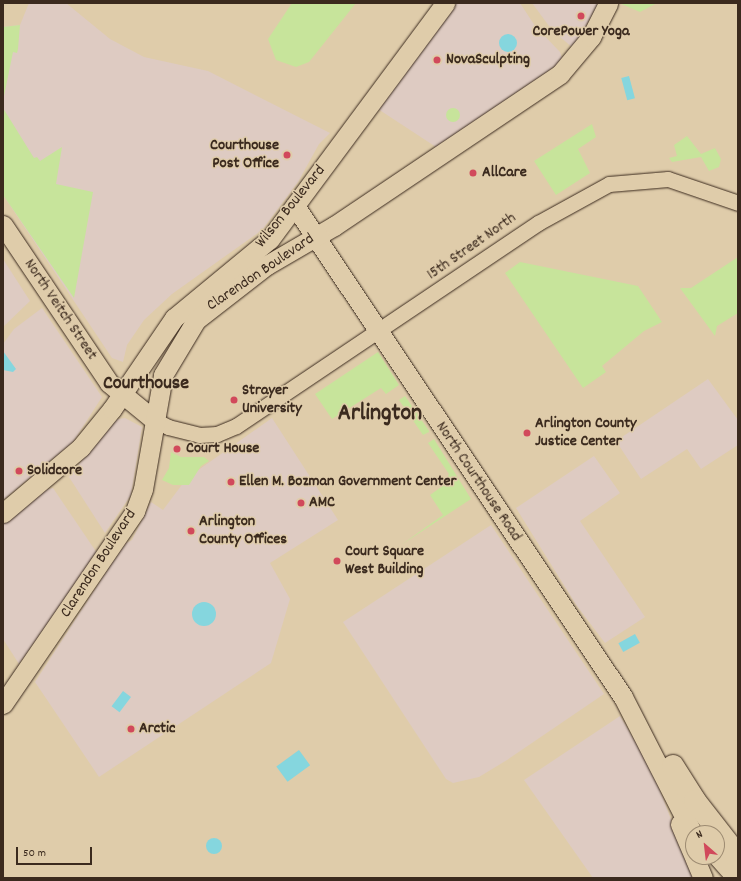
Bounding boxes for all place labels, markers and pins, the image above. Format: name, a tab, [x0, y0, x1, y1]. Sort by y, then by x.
marker: CorePower Yoga	[576, 11, 586, 21]
place label: CorePower Yoga	[533, 22, 629, 42]
place label: NovaSculpting	[446, 50, 530, 70]
marker: NovaSculpting	[431, 54, 443, 66]
place label: Courthouse Post Office	[210, 136, 279, 174]
marker: Courthouse Post Office	[282, 150, 292, 160]
place label: AllCare	[482, 163, 527, 183]
marker: AllCare	[467, 167, 479, 179]
place label: Strayer University	[242, 381, 302, 419]
marker: Strayer University	[229, 395, 239, 405]
place label: Arlington County Justice Center	[535, 414, 637, 452]
marker: Arlington County Justice Center	[522, 428, 532, 438]
place label: Court House	[186, 439, 259, 459]
marker: Court House	[171, 443, 183, 455]
place label: Solidcore	[27, 461, 82, 481]
marker: Solidcore	[14, 466, 24, 476]
place label: Ellen M. Bozman Government Center	[239, 472, 456, 492]
marker: Ellen M. Bozman Government Center	[226, 477, 236, 487]
place label: AMC	[309, 493, 335, 513]
marker: AMC	[296, 498, 306, 508]
place label: Arlington County Offices	[199, 512, 287, 550]
marker: Arlington County Offices	[186, 526, 196, 536]
place label: Court Square West Building	[345, 542, 424, 580]
marker: Court Square West Building	[332, 556, 342, 566]
place label: Arctic	[139, 719, 175, 739]
marker: Arctic	[126, 724, 136, 734]

